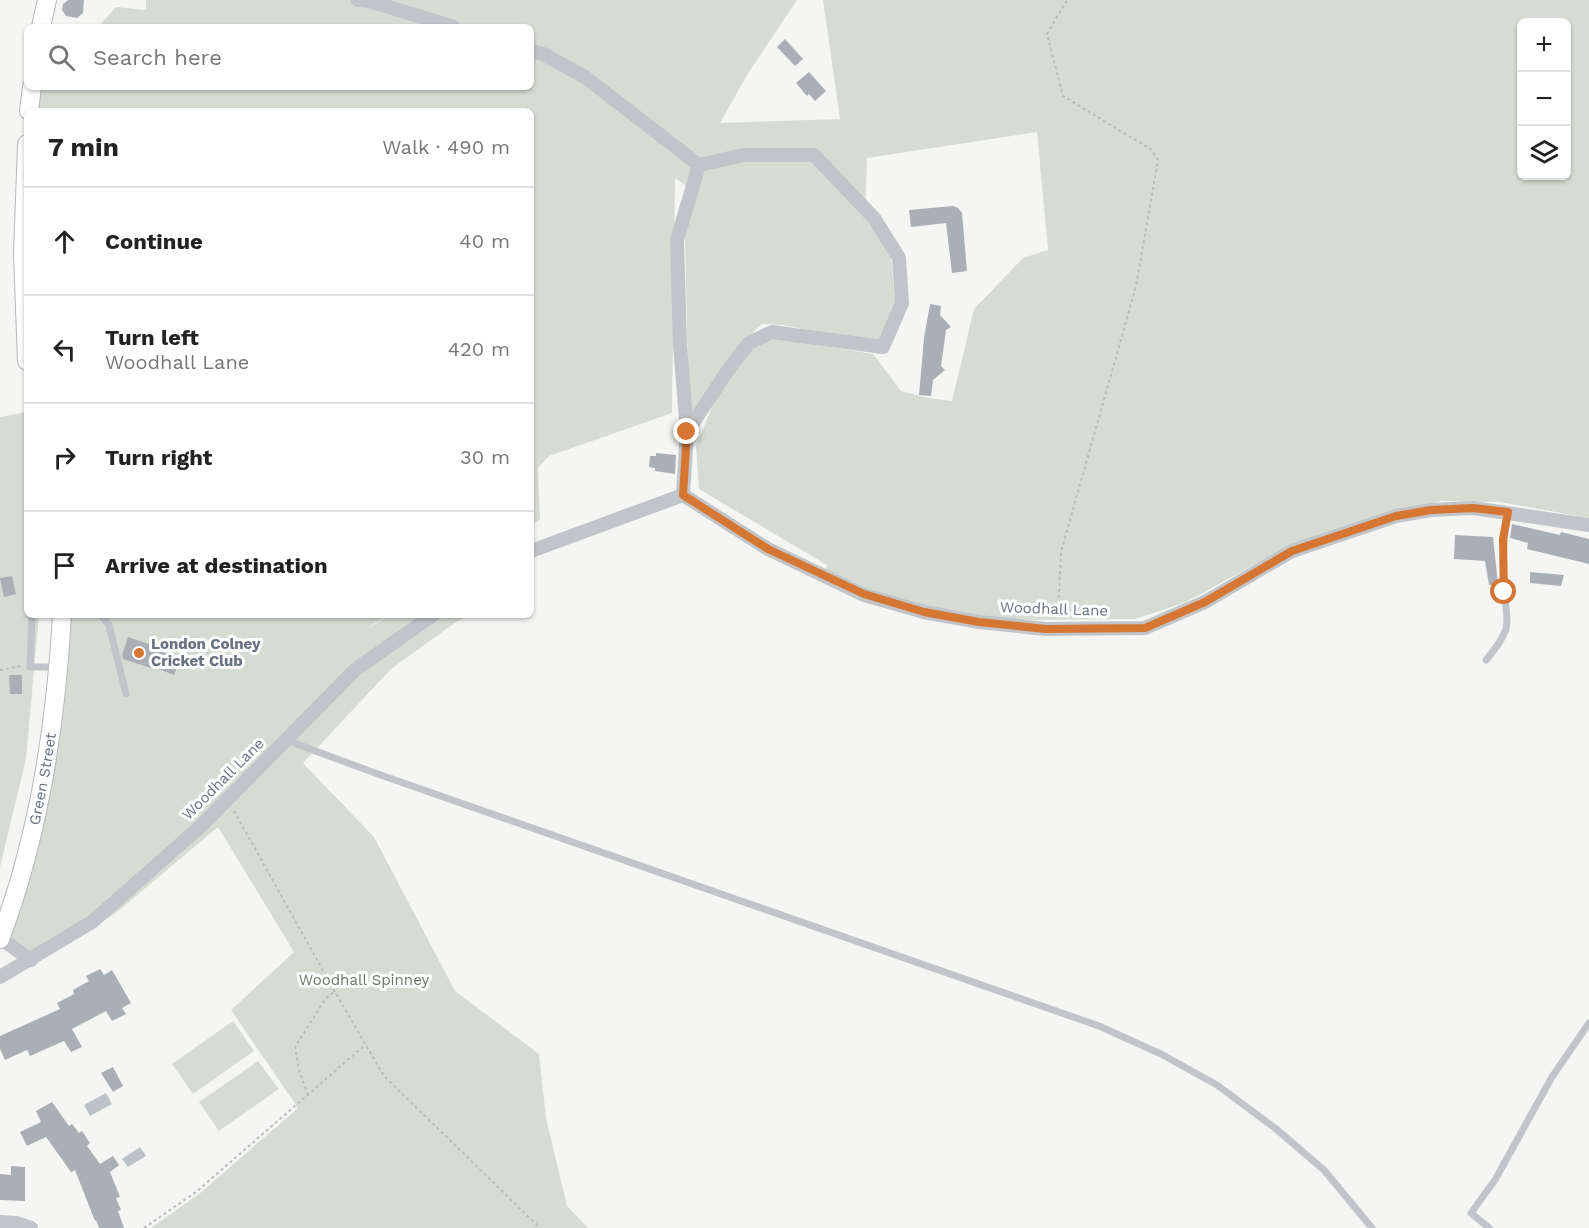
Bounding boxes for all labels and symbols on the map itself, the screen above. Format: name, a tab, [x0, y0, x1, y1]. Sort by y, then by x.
route end	[673, 418, 699, 444]
route start	[1490, 578, 1516, 604]
street label: Woodhall Lane	[1000, 598, 1108, 620]
place label: London Colney Cricket Club	[151, 635, 261, 670]
marker: London Colney Cricket Club	[132, 646, 146, 660]
street label: Green Street	[25, 731, 60, 827]
street label: Woodhall Lane	[178, 734, 268, 824]
park label: Woodhall Spinney	[299, 971, 429, 989]

